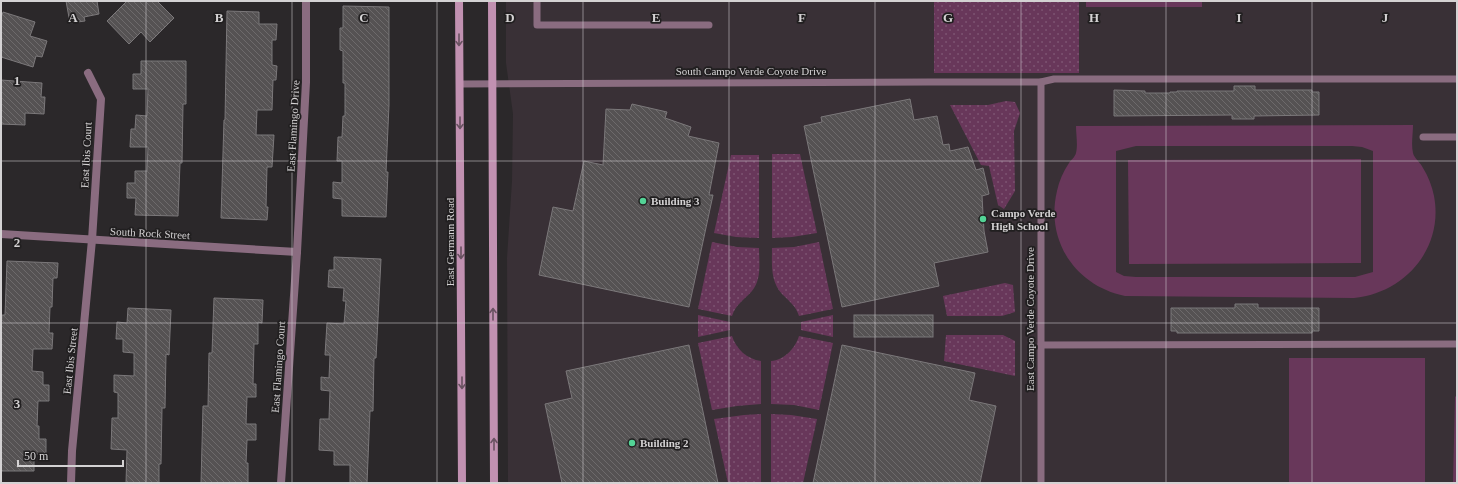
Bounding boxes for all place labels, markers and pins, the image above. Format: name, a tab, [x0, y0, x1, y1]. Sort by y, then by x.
place label: Building 3	[651, 195, 700, 207]
marker: Building 3	[638, 196, 648, 206]
place label: Campo Verde High School	[991, 207, 1056, 232]
marker: Campo Verde High School	[978, 214, 988, 224]
place label: Building 2	[640, 437, 689, 449]
marker: Building 2	[627, 438, 637, 448]

